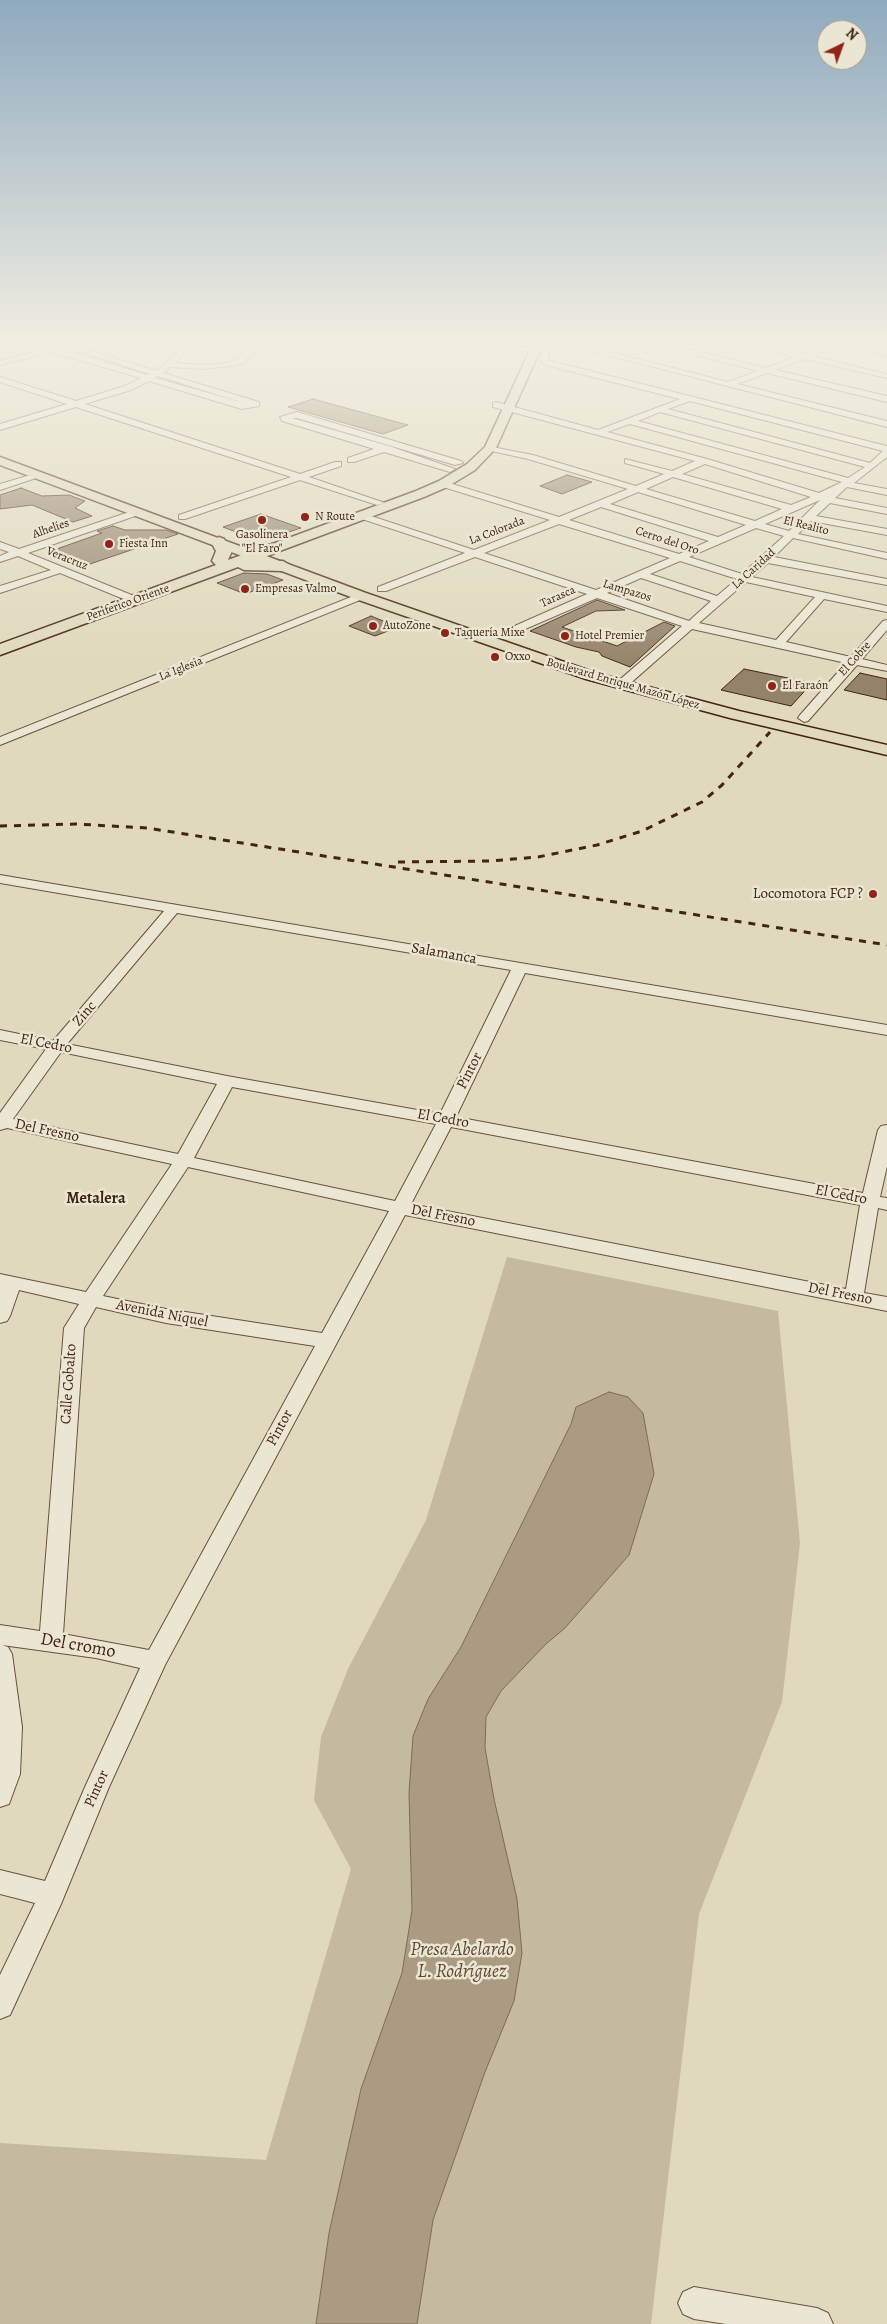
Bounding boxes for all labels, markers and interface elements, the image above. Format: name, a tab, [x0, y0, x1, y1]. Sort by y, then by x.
north arrow	[817, 20, 867, 70]
text: N	[842, 24, 862, 45]
place label: N Route	[315, 510, 355, 524]
marker: N Route	[299, 511, 311, 523]
street label: El Realito	[782, 513, 830, 539]
marker: Gasolinera "El Faro"	[256, 514, 268, 526]
street label: La Colorada	[467, 514, 527, 548]
street label: Alhelíes	[31, 516, 71, 542]
street label: Cerro del Oro	[633, 524, 701, 558]
place label: Gasolinera "El Faro"	[236, 528, 288, 556]
place label: Fiesta Inn	[119, 537, 168, 551]
marker: Fiesta Inn	[103, 538, 115, 550]
street label: Veracruz	[44, 544, 90, 574]
street label: La Caridad	[729, 546, 779, 592]
street label: Lampazos	[601, 577, 653, 605]
street label: Periferico Oriente	[84, 581, 172, 625]
place label: Empresas Valmo	[255, 582, 336, 596]
marker: Empresas Valmo	[239, 583, 251, 595]
street label: Tarasca	[538, 583, 578, 611]
place label: AutoZone	[383, 619, 431, 633]
marker: AutoZone	[367, 620, 379, 632]
place label: Taquería Mixe	[455, 626, 525, 640]
marker: Taquería Mixe	[439, 627, 451, 639]
place label: Hotel Premier	[575, 629, 644, 643]
marker: Hotel Premier	[559, 630, 571, 642]
street label: El Cobre	[836, 639, 874, 679]
place label: Oxxo	[505, 650, 530, 664]
marker: Oxxo	[489, 651, 501, 663]
street label: La Iglesia	[157, 654, 205, 684]
street label: Boulevard Enrique Mazón López	[545, 655, 701, 713]
place label: El Faraón	[782, 679, 828, 693]
marker: El Faraón	[766, 680, 778, 692]
place label: Locomotora FCP ?	[753, 885, 863, 903]
marker: Locomotora FCP ?	[867, 888, 879, 900]
street label: Salamanca	[410, 939, 478, 969]
street label: Zinc	[69, 998, 101, 1030]
street label: El Cedro	[19, 1030, 73, 1058]
street label: Pintor	[453, 1050, 487, 1092]
street label: El Cedro	[416, 1106, 470, 1132]
street label: Del Fresno	[13, 1115, 81, 1147]
street label: El Cedro	[814, 1181, 868, 1209]
district label: Metalera	[66, 1189, 126, 1209]
street label: Del Fresno	[409, 1201, 477, 1231]
street label: Del Fresno	[806, 1279, 874, 1309]
street label: Avenida Niquel	[115, 1296, 209, 1332]
street label: Calle Cobalto	[57, 1343, 81, 1425]
street label: Pintor	[263, 1407, 297, 1449]
street label: Del cromo	[39, 1629, 117, 1663]
street label: Pintor	[81, 1768, 113, 1810]
water label: Presa Abelardo L. Rodríguez	[410, 1939, 514, 1983]

